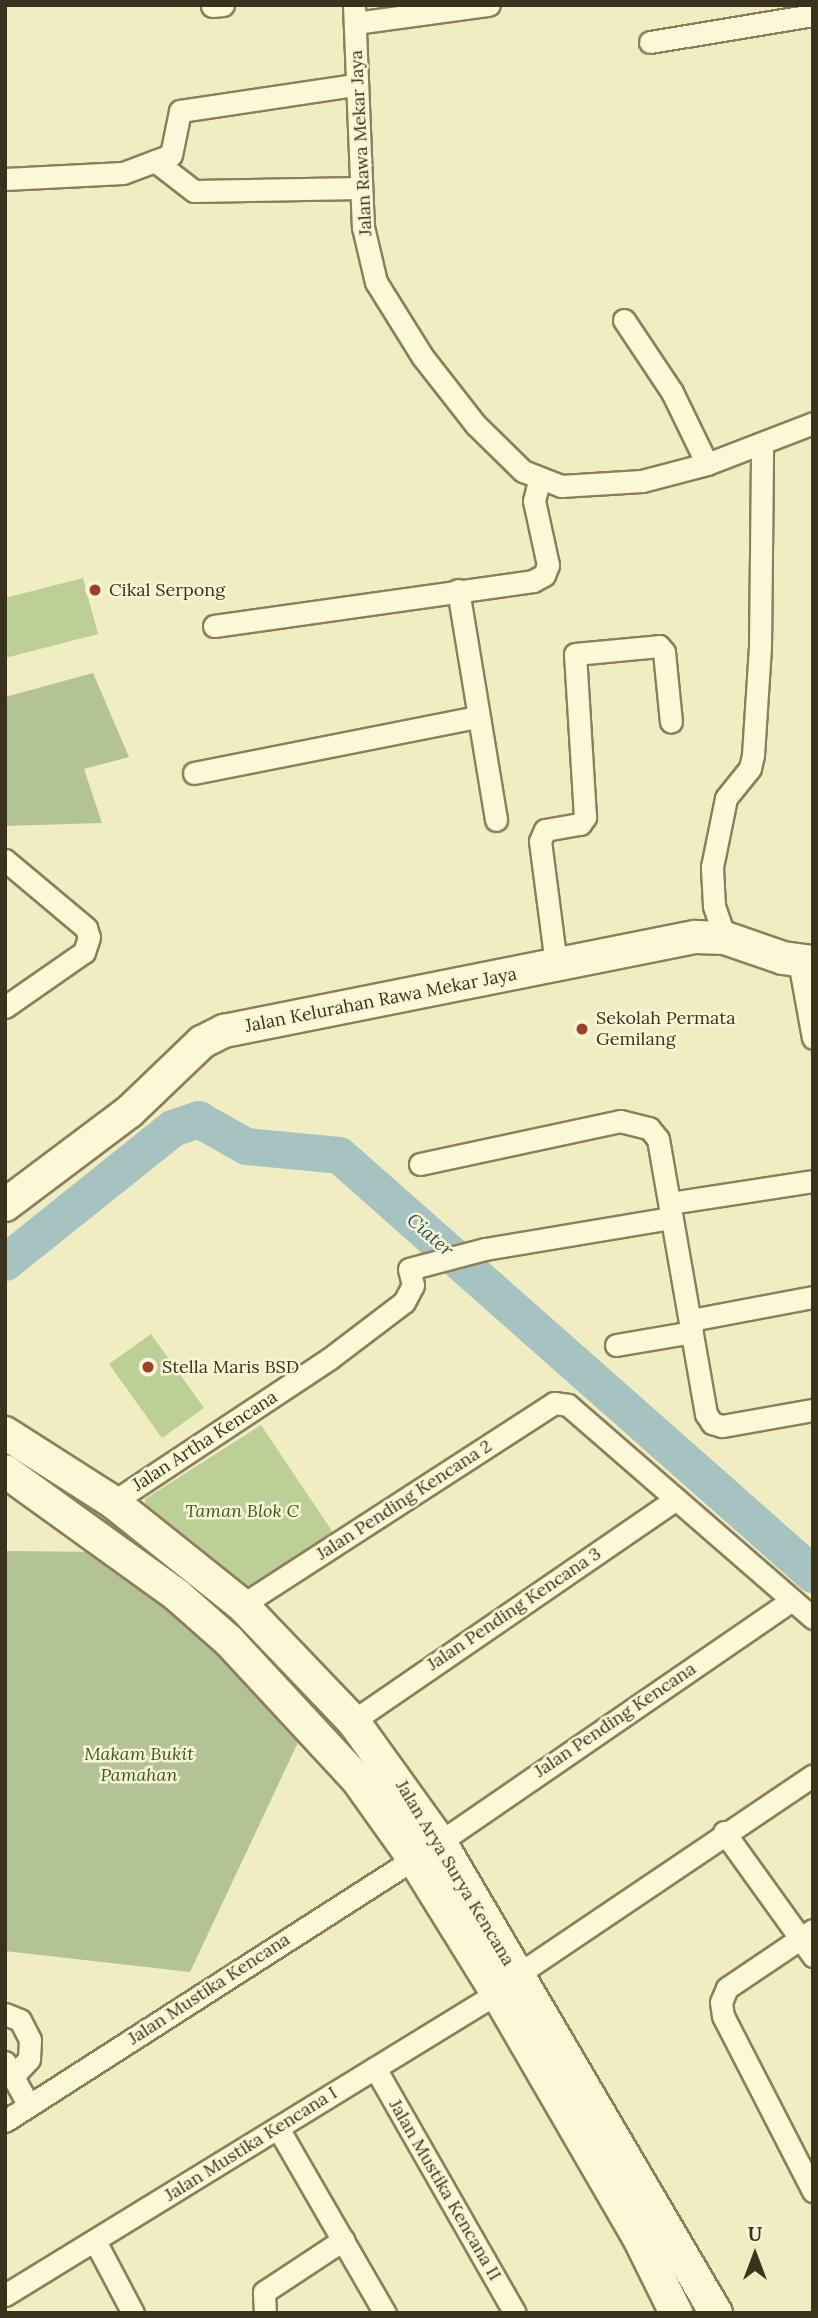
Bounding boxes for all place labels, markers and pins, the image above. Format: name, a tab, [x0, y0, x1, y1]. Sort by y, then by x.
place label: Cikal Serpong	[109, 579, 225, 601]
marker: Cikal Serpong	[87, 582, 103, 598]
place label: Sekolah Permata Gemilang	[596, 1008, 736, 1050]
marker: Sekolah Permata Gemilang	[574, 1021, 590, 1037]
place label: Stella Maris BSD	[162, 1356, 299, 1378]
marker: Stella Maris BSD	[140, 1359, 156, 1375]

